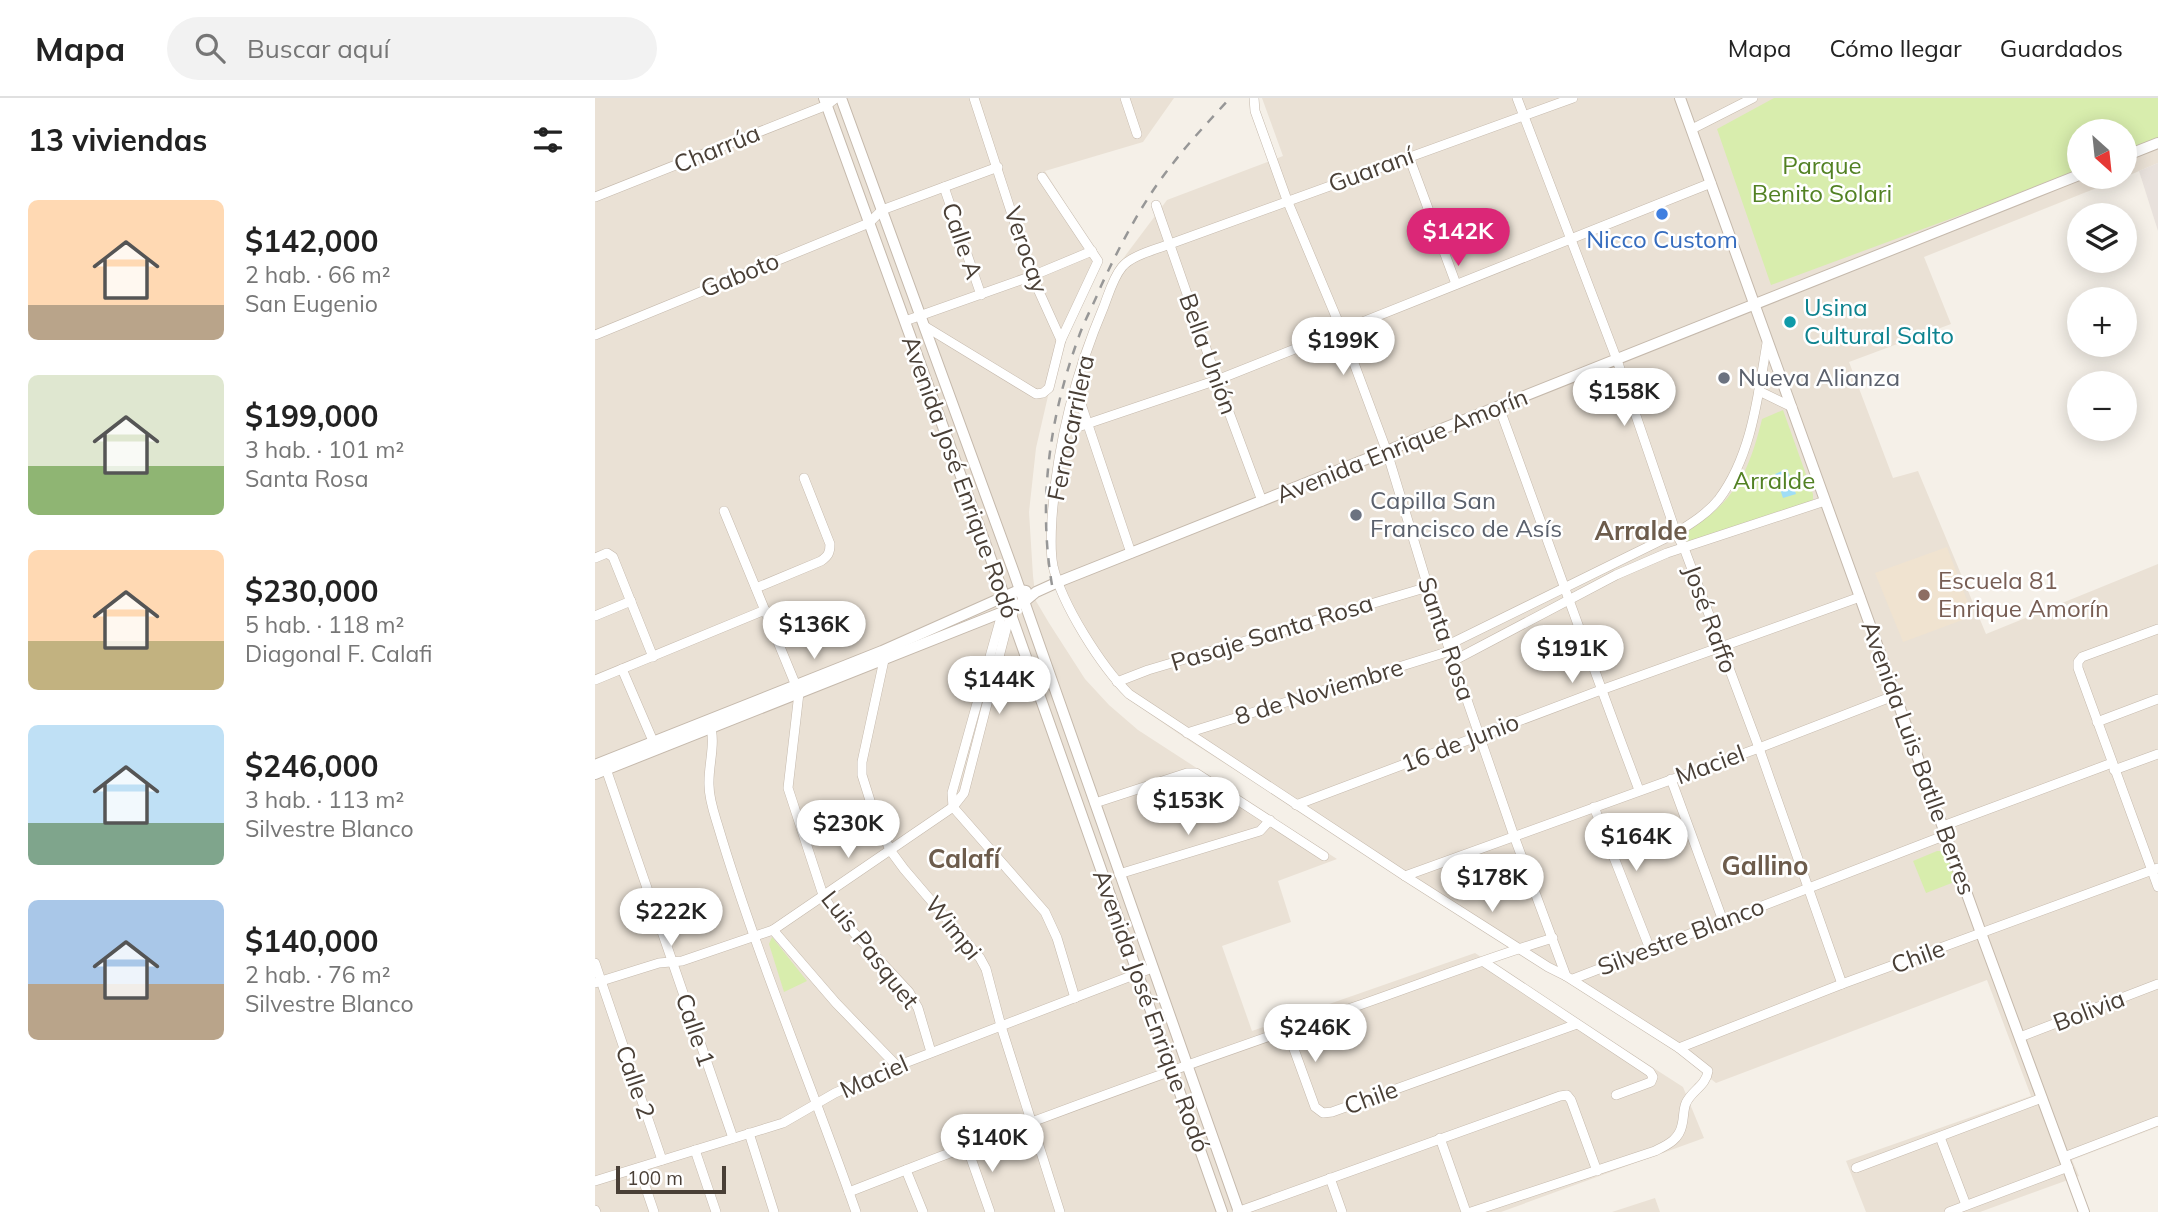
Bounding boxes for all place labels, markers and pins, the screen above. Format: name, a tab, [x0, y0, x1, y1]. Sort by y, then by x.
marker: Nicco Custom	[1654, 206, 1670, 222]
pin: $142K	[1409, 208, 1507, 268]
place label: Nicco Custom	[1586, 224, 1738, 254]
place label: Usina Cultural Salto	[1804, 292, 1954, 350]
marker: Usina Cultural Salto	[1782, 314, 1798, 330]
pin: $199K	[1294, 317, 1392, 377]
place label: Nueva Alianza	[1738, 362, 1900, 392]
pin: $158K	[1575, 368, 1673, 428]
marker: Nueva Alianza	[1716, 370, 1732, 386]
place label: Capilla San Francisco de Asís	[1370, 485, 1562, 543]
marker: Capilla San Francisco de Asís	[1348, 507, 1364, 523]
place label: Escuela 81 Enrique Amorín	[1938, 565, 2109, 623]
marker: Escuela 81 Enrique Amorín	[1916, 587, 1932, 603]
pin: $136K	[765, 602, 863, 661]
pin: $191K	[1523, 626, 1621, 685]
pin: $144K	[950, 656, 1048, 716]
pin: $153K	[1139, 778, 1237, 837]
pin: $230K	[799, 800, 897, 860]
pin: $164K	[1587, 814, 1685, 873]
pin: $178K	[1443, 854, 1541, 914]
pin: $222K	[622, 888, 720, 948]
pin: $246K	[1266, 1004, 1364, 1064]
pin: $140K	[943, 1114, 1041, 1174]

